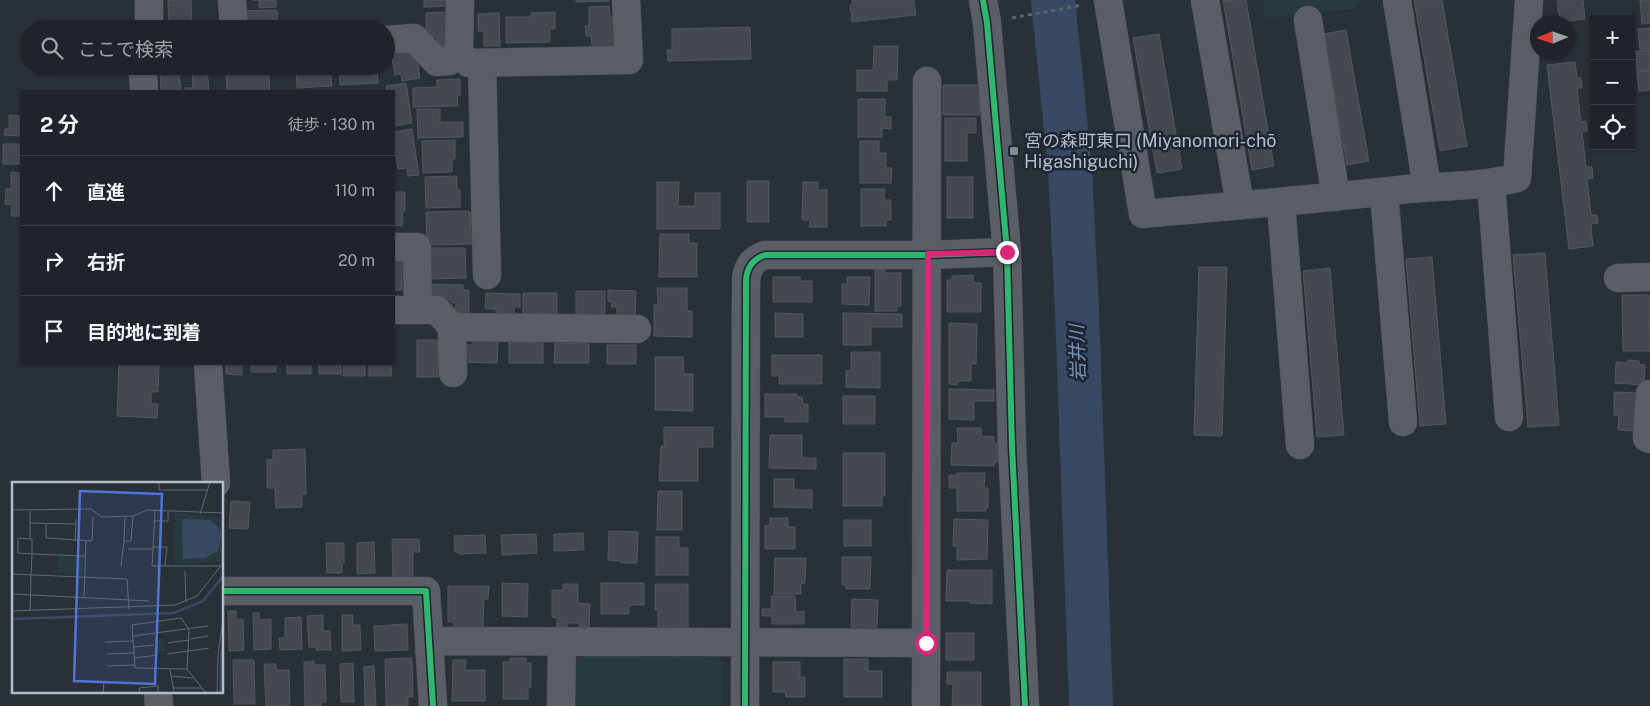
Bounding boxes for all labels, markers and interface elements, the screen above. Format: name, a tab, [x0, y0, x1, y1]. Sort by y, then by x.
north arrow	[1530, 15, 1575, 60]
map controls	[1590, 15, 1635, 150]
button: +	[1590, 15, 1635, 60]
search box	[20, 20, 395, 75]
icon: search	[38, 34, 66, 62]
text: ここで検索	[78, 38, 173, 60]
button: −	[1590, 60, 1635, 105]
button: locate	[1590, 105, 1635, 150]
text: 2 分	[40, 112, 79, 137]
text: 徒歩 · 130 m	[288, 115, 375, 134]
place label: 宮の森町東口 (Miyanomori-chō Higashiguchi)	[1024, 130, 1277, 172]
marker: 宮の森町東口 (Miyanomori-chō Higashiguchi)	[1008, 145, 1020, 157]
icon: ahead	[40, 177, 68, 205]
text: 直進	[87, 181, 125, 203]
text: 110 m	[334, 181, 375, 200]
route end	[996, 241, 1019, 264]
icon: right	[40, 247, 68, 275]
text: 右折	[87, 251, 125, 273]
text: 20 m	[338, 251, 375, 270]
icon: arrive	[40, 317, 68, 345]
text: 目的地に到着	[87, 321, 201, 343]
water label: 岩井川	[1065, 322, 1089, 382]
inset map	[12, 482, 224, 694]
route start	[915, 632, 938, 655]

